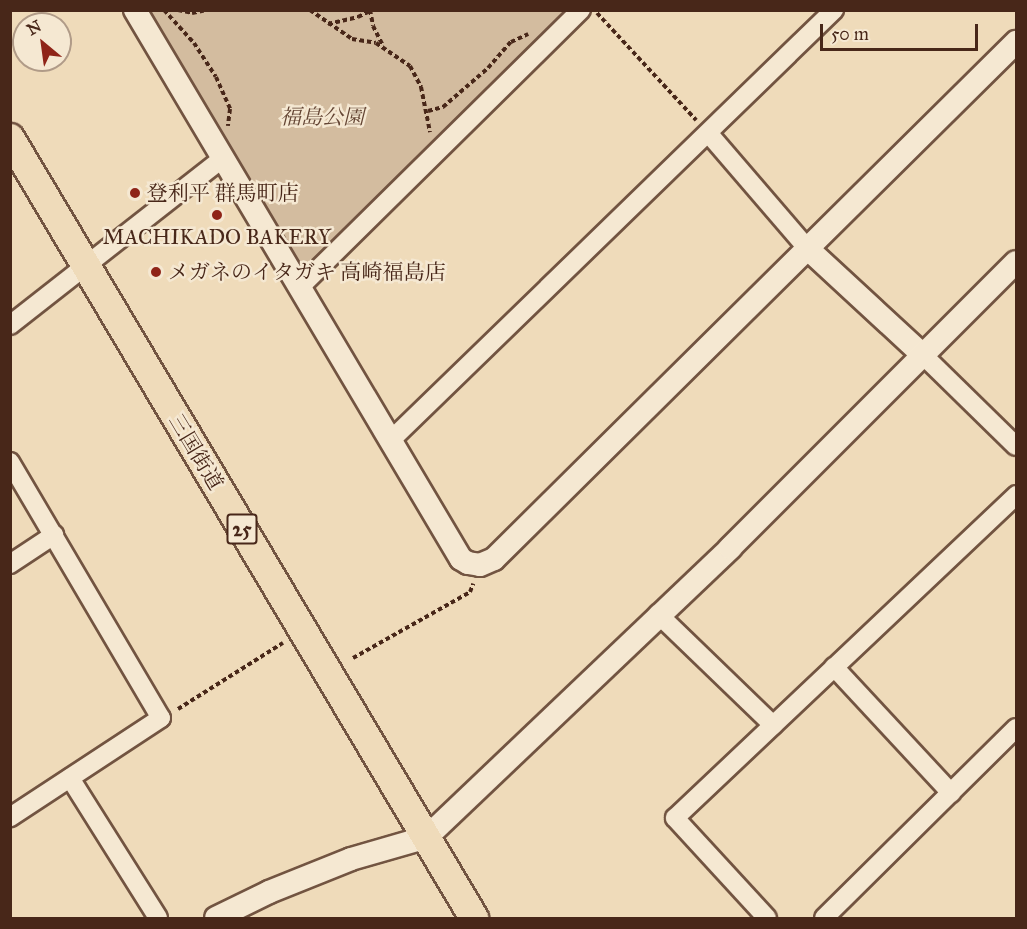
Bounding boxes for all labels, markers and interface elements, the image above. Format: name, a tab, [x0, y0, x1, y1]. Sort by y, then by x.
north arrow	[12, 12, 72, 72]
scale bar	[823, 12, 980, 50]
text: N	[23, 16, 45, 39]
text: 50 m	[831, 23, 869, 45]
park label: 福島公園	[280, 104, 364, 130]
place label: 登利平 群馬町店	[147, 180, 299, 206]
marker: 登利平 群馬町店	[128, 186, 142, 200]
marker: MACHIKADO BAKERY	[210, 208, 224, 222]
place label: MACHIKADO BAKERY	[103, 224, 331, 250]
place label: メガネのイタガキ 高崎福島店	[168, 259, 446, 285]
marker: メガネのイタガキ 高崎福島店	[149, 265, 163, 279]
street label: 三国街道	[164, 410, 228, 494]
road number: 25	[226, 512, 258, 546]

